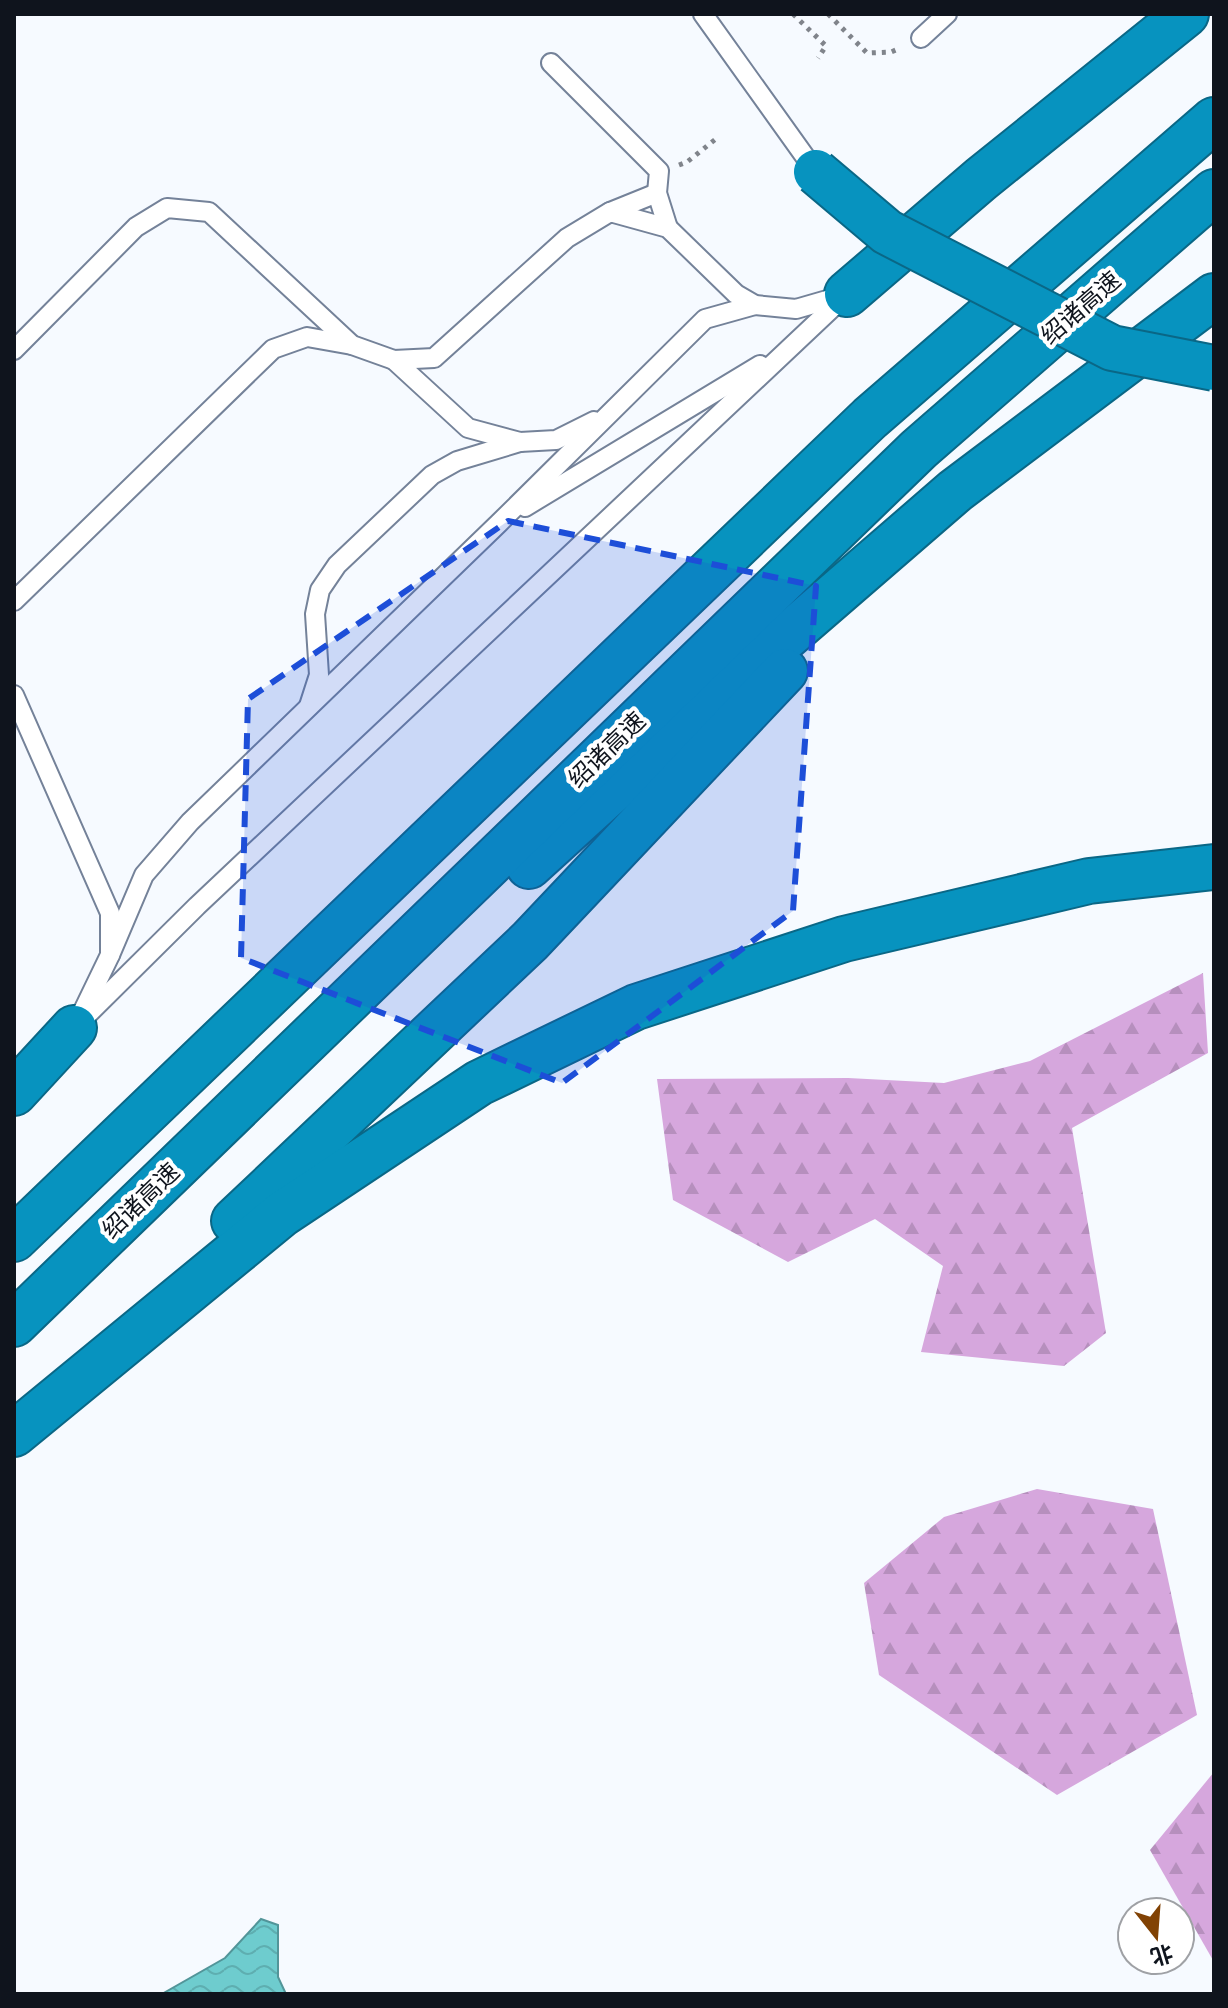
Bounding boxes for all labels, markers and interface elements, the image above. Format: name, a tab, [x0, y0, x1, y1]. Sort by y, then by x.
street label: 绍诸高速	[1036, 266, 1126, 349]
street label: 绍诸高速	[563, 707, 651, 793]
street label: 绍诸高速	[97, 1158, 185, 1244]
north arrow	[1116, 1896, 1196, 1976]
text: 北	[1148, 1939, 1176, 1970]

